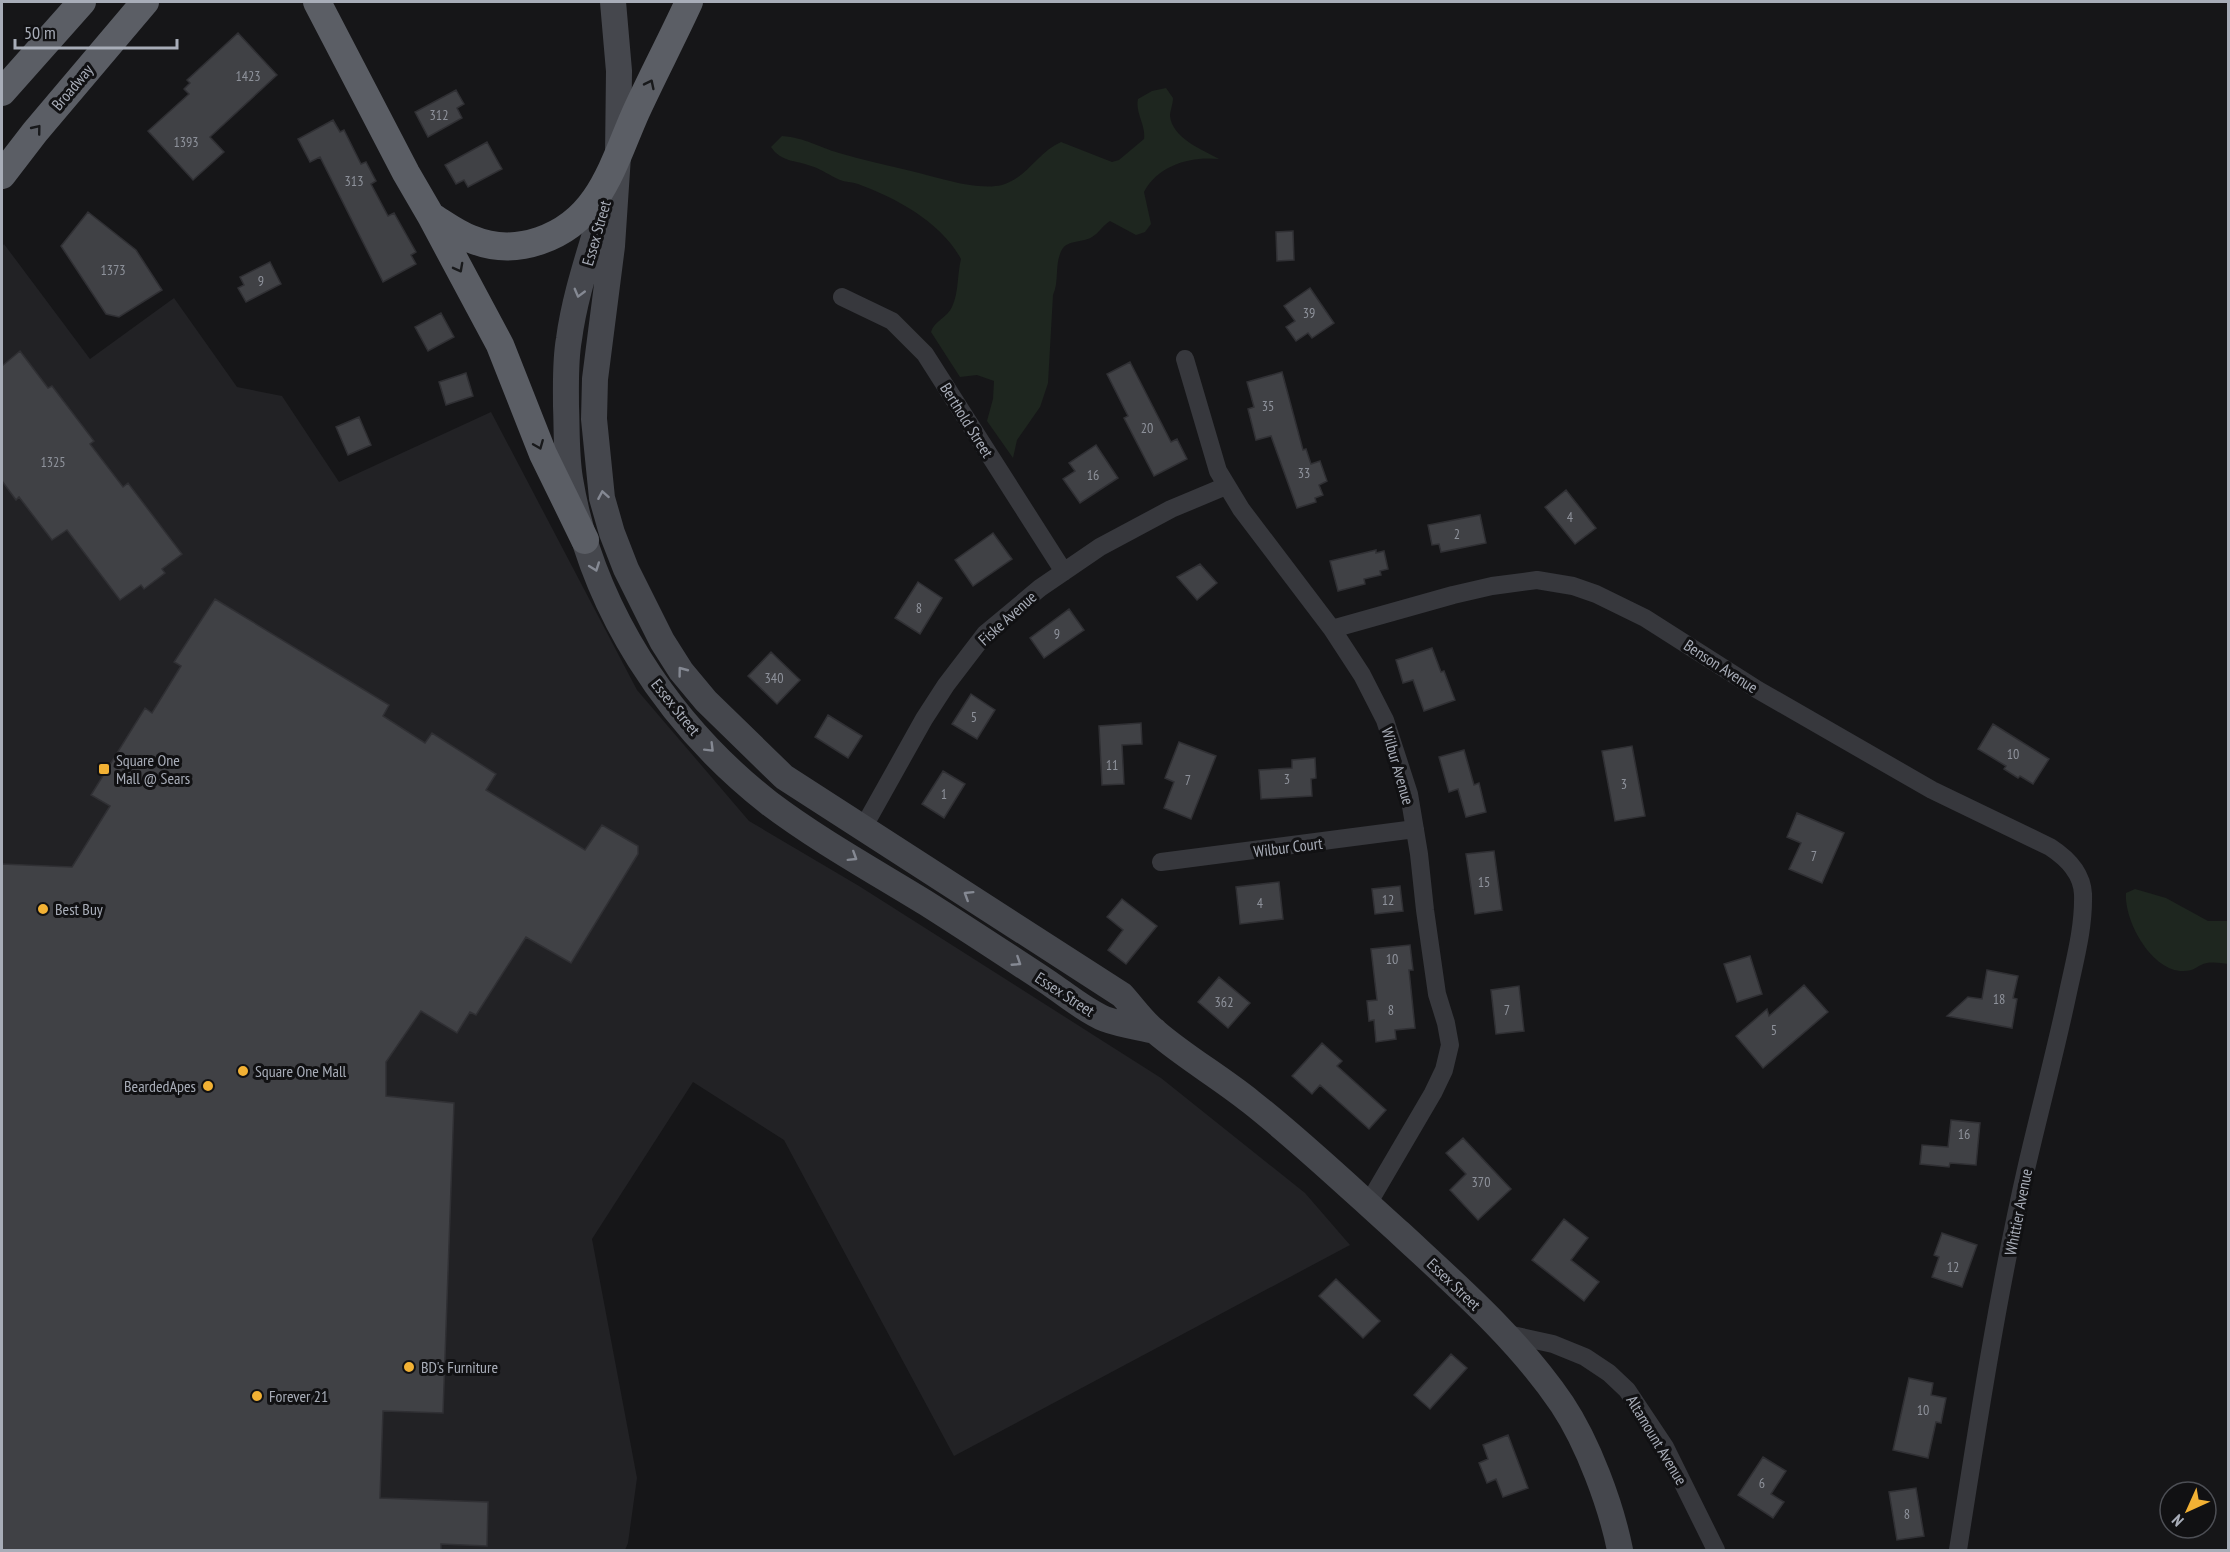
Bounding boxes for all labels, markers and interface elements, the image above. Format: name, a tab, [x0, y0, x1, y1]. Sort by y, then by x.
scale bar	[15, 12, 177, 50]
text: 50 m	[24, 21, 56, 44]
street label: Broadway	[47, 60, 97, 114]
house number: 1423	[235, 67, 261, 85]
one-way arrow	[643, 79, 654, 90]
house number: 312	[430, 106, 448, 124]
one-way arrow	[30, 125, 41, 136]
house number: 1393	[173, 133, 199, 151]
house number: 313	[345, 172, 363, 190]
street label: Essex Street	[577, 198, 615, 268]
house number: 1373	[100, 261, 126, 279]
one-way arrow	[452, 262, 463, 273]
house number: 9	[258, 272, 264, 290]
one-way arrow	[574, 287, 586, 298]
house number: 39	[1303, 304, 1315, 322]
street label: Berthold Street	[936, 379, 998, 462]
house number: 35	[1262, 397, 1274, 415]
house number: 20	[1141, 419, 1153, 437]
one-way arrow	[532, 439, 545, 450]
house number: 1325	[40, 453, 66, 471]
house number: 33	[1298, 464, 1310, 482]
house number: 16	[1087, 466, 1099, 484]
one-way arrow	[597, 490, 609, 499]
house number: 4	[1567, 508, 1574, 526]
house number: 2	[1454, 525, 1460, 543]
one-way arrow	[587, 562, 600, 572]
street label: Fiske Avenue	[974, 587, 1040, 649]
house number: 8	[916, 599, 922, 617]
house number: 9	[1054, 625, 1060, 643]
street label: Benson Avenue	[1680, 635, 1762, 697]
one-way arrow	[678, 667, 689, 678]
house number: 340	[765, 669, 783, 687]
street label: Essex Street	[647, 675, 705, 740]
house number: 5	[971, 708, 977, 726]
street label: Wilbur Avenue	[1377, 725, 1419, 807]
one-way arrow	[703, 740, 714, 751]
house number: 10	[2007, 745, 2019, 763]
place label: Square One Mall @ Sears	[116, 750, 190, 788]
house number: 11	[1106, 756, 1118, 774]
marker: Square One Mall @ Sears	[97, 762, 111, 776]
house number: 3	[1284, 770, 1290, 788]
house number: 7	[1185, 771, 1191, 789]
house number: 3	[1621, 775, 1627, 793]
house number: 1	[941, 785, 947, 803]
street label: Wilbur Court	[1252, 833, 1324, 861]
house number: 7	[1811, 847, 1817, 865]
one-way arrow	[847, 850, 857, 862]
house number: 15	[1478, 873, 1490, 891]
one-way arrow	[964, 890, 974, 902]
house number: 12	[1382, 891, 1394, 909]
house number: 4	[1257, 894, 1264, 912]
place label: Best Buy	[55, 899, 103, 919]
marker: Best Buy	[36, 902, 50, 916]
house number: 10	[1386, 950, 1398, 968]
one-way arrow	[1010, 955, 1021, 966]
street label: Essex Street	[1032, 967, 1099, 1021]
house number: 18	[1993, 990, 2005, 1008]
house number: 362	[1215, 993, 1233, 1011]
house number: 8	[1388, 1001, 1394, 1019]
house number: 7	[1504, 1001, 1510, 1019]
house number: 5	[1771, 1021, 1777, 1039]
place label: Square One Mall	[255, 1061, 347, 1081]
marker: Square One Mall	[236, 1064, 250, 1078]
place label: BeardedApes	[124, 1076, 196, 1096]
marker: BeardedApes	[201, 1079, 215, 1093]
house number: 16	[1958, 1125, 1970, 1143]
street label: Whittier Avenue	[2000, 1167, 2036, 1257]
house number: 370	[1472, 1173, 1490, 1191]
street label: Essex Street	[1423, 1254, 1485, 1315]
house number: 12	[1947, 1258, 1959, 1276]
place label: BD's Furniture	[421, 1357, 498, 1377]
marker: BD's Furniture	[402, 1360, 416, 1374]
place label: Forever 21	[269, 1386, 328, 1406]
marker: Forever 21	[250, 1389, 264, 1403]
street label: Altamount Avenue	[1622, 1391, 1692, 1489]
house number: 10	[1917, 1401, 1929, 1419]
house number: 6	[1759, 1474, 1765, 1492]
north arrow	[2158, 1480, 2218, 1540]
house number: 8	[1904, 1505, 1910, 1523]
text: N	[2167, 1510, 2188, 1531]

